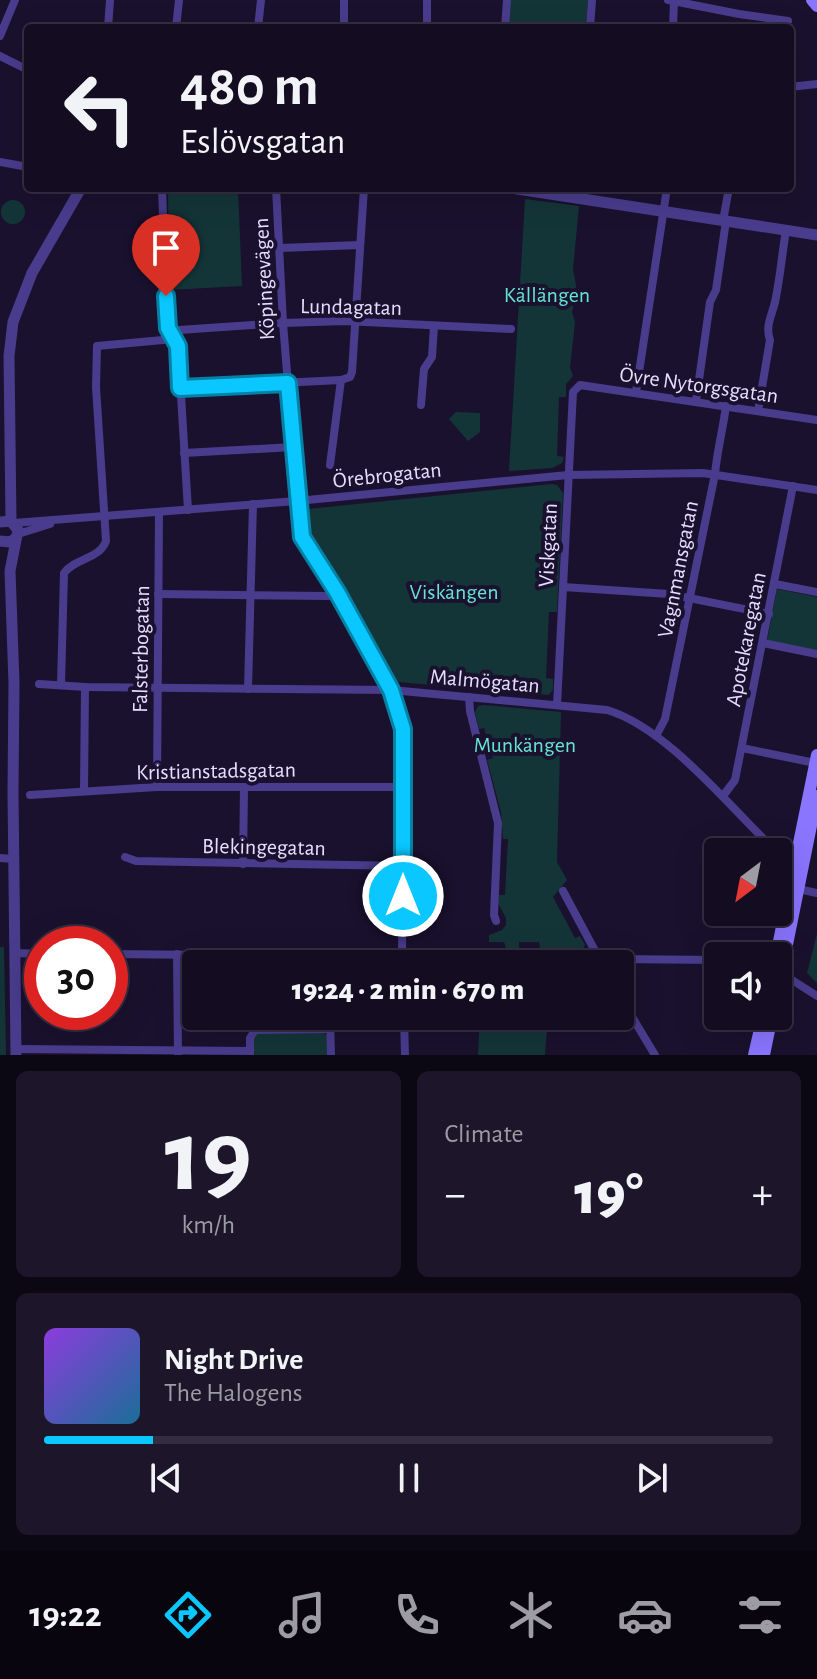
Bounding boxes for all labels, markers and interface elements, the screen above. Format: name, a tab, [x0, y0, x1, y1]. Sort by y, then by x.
icon: left	[48, 56, 152, 160]
text: 480 m	[180, 59, 319, 115]
text: Eslövsgatan	[180, 124, 345, 160]
pin	[132, 214, 200, 296]
street label: Köpingevägen	[250, 217, 278, 341]
icon: arrive	[144, 226, 188, 270]
park label: Källängen	[504, 284, 590, 306]
street label: Lundagatan	[300, 295, 402, 319]
street label: Övre Nytorgsgatan	[618, 363, 780, 407]
street label: Örebrogatan	[332, 458, 442, 492]
street label: Vagnmansgatan	[654, 499, 702, 640]
street label: Viskgatan	[535, 502, 561, 588]
street label: Apotekaregatan	[722, 570, 770, 708]
park label: Viskängen	[410, 581, 498, 603]
street label: Falsterbogatan	[129, 585, 153, 713]
street label: Malmögatan	[429, 665, 541, 697]
park label: Munkängen	[474, 734, 576, 756]
street label: Kristianstadsgatan	[136, 759, 296, 783]
street label: Blekingegatan	[202, 835, 326, 859]
north arrow	[704, 838, 792, 926]
map controls	[704, 838, 792, 1030]
position arrow	[361, 854, 445, 938]
speed limit sign: 30	[24, 926, 128, 1030]
button: sound	[704, 942, 792, 1030]
text: 19:24 · 2 min · 670 m	[292, 975, 524, 1005]
text: 19	[164, 1106, 252, 1210]
text: Climate	[445, 1121, 523, 1147]
text: 19°	[574, 1165, 643, 1225]
text: −	[445, 1173, 466, 1217]
text: +	[752, 1173, 773, 1217]
text: km/h	[181, 1212, 235, 1238]
text: Night Drive	[164, 1345, 303, 1375]
text: The Halogens	[164, 1380, 302, 1406]
icon: previous	[144, 1456, 188, 1500]
icon: pause	[387, 1456, 431, 1500]
icon: next	[630, 1456, 674, 1500]
icon: directions	[160, 1587, 216, 1643]
icon: music	[274, 1587, 330, 1643]
icon: phone	[389, 1587, 445, 1643]
icon: climate	[503, 1587, 559, 1643]
icon: car	[617, 1587, 673, 1643]
icon: filters	[732, 1587, 788, 1643]
text: 19:22	[29, 1597, 102, 1633]

